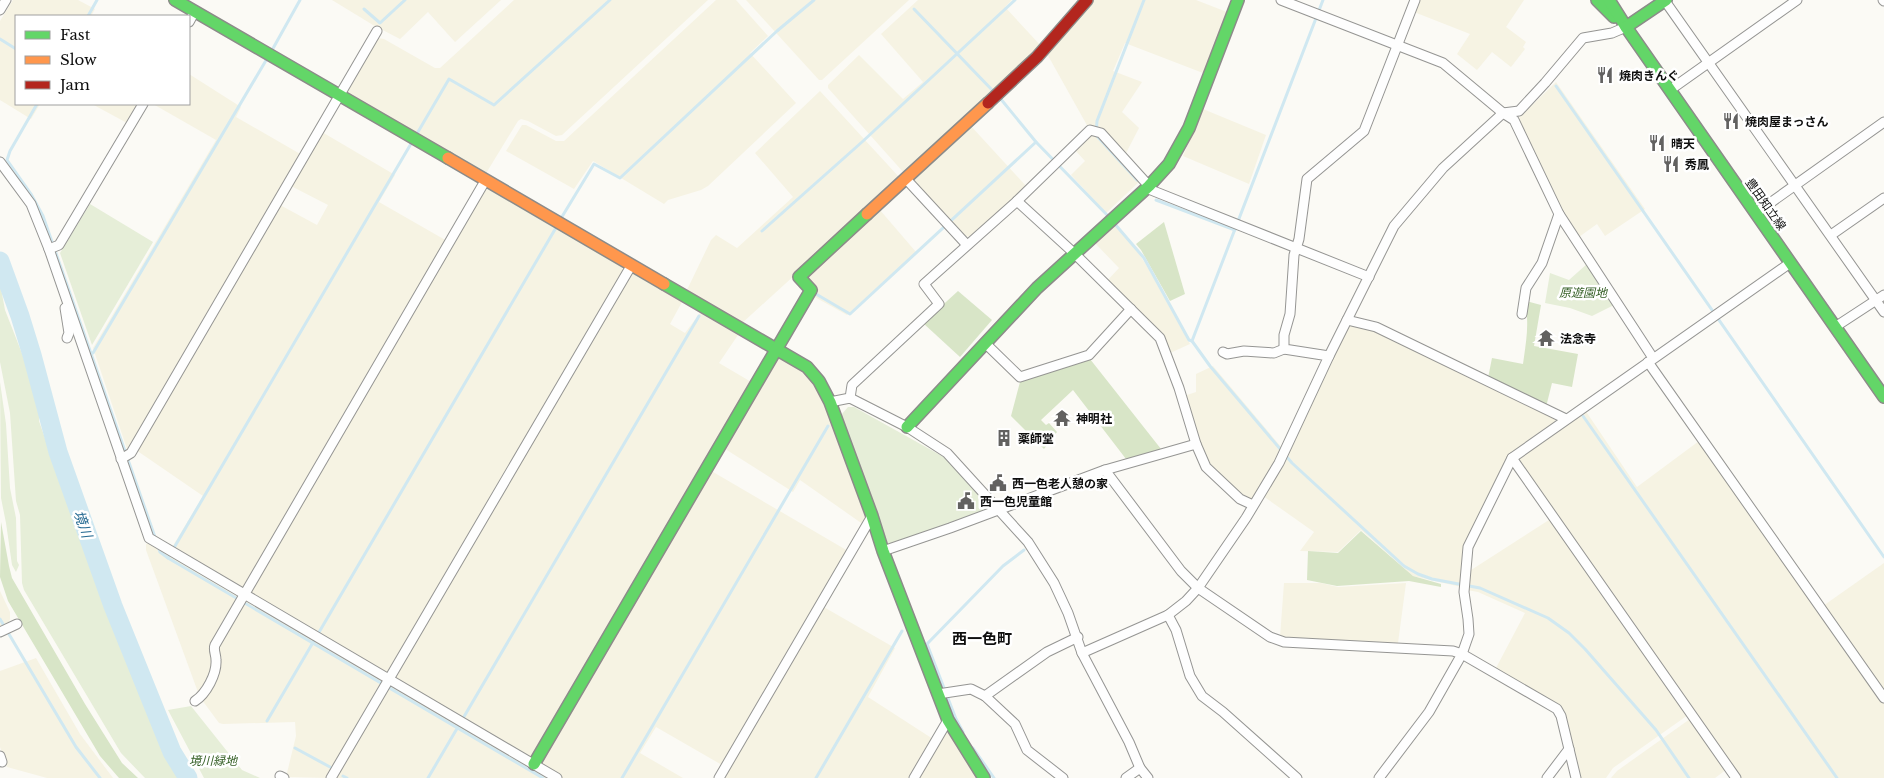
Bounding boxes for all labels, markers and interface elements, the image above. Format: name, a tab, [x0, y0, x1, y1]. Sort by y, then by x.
legend	[15, 15, 190, 105]
text: Fast	[60, 25, 91, 44]
text: Slow	[60, 50, 97, 69]
restaurant icon: 焼肉きんぐ	[1595, 65, 1615, 85]
place label: 焼肉きんぐ	[1619, 68, 1679, 83]
text: Jam	[58, 75, 90, 94]
restaurant icon: 焼肉屋まっさん	[1721, 111, 1741, 131]
place label: 焼肉屋まっさん	[1745, 114, 1829, 129]
restaurant icon: 晴天	[1647, 133, 1667, 153]
place label: 晴天	[1671, 136, 1695, 151]
restaurant icon: 秀鳳	[1661, 154, 1681, 174]
place label: 秀鳳	[1685, 157, 1709, 172]
street label: 豊田知立線	[1743, 175, 1789, 233]
park label: 原遊園地	[1559, 285, 1609, 300]
temple icon: 法念寺	[1536, 328, 1556, 348]
place label: 法念寺	[1560, 331, 1596, 346]
temple icon: 神明社	[1052, 408, 1072, 428]
place label: 神明社	[1076, 411, 1112, 426]
building icon: 薬師堂	[994, 428, 1014, 448]
place label: 薬師堂	[1018, 431, 1054, 446]
public building icon: 西一色老人憩の家	[988, 473, 1008, 493]
place label: 西一色老人憩の家	[1012, 476, 1108, 491]
public building icon: 西一色児童館	[956, 491, 976, 511]
place label: 西一色児童館	[980, 494, 1052, 509]
water label: 境川	[70, 508, 97, 542]
district label: 西一色町	[952, 629, 1012, 648]
park label: 境川緑地	[189, 753, 239, 768]

